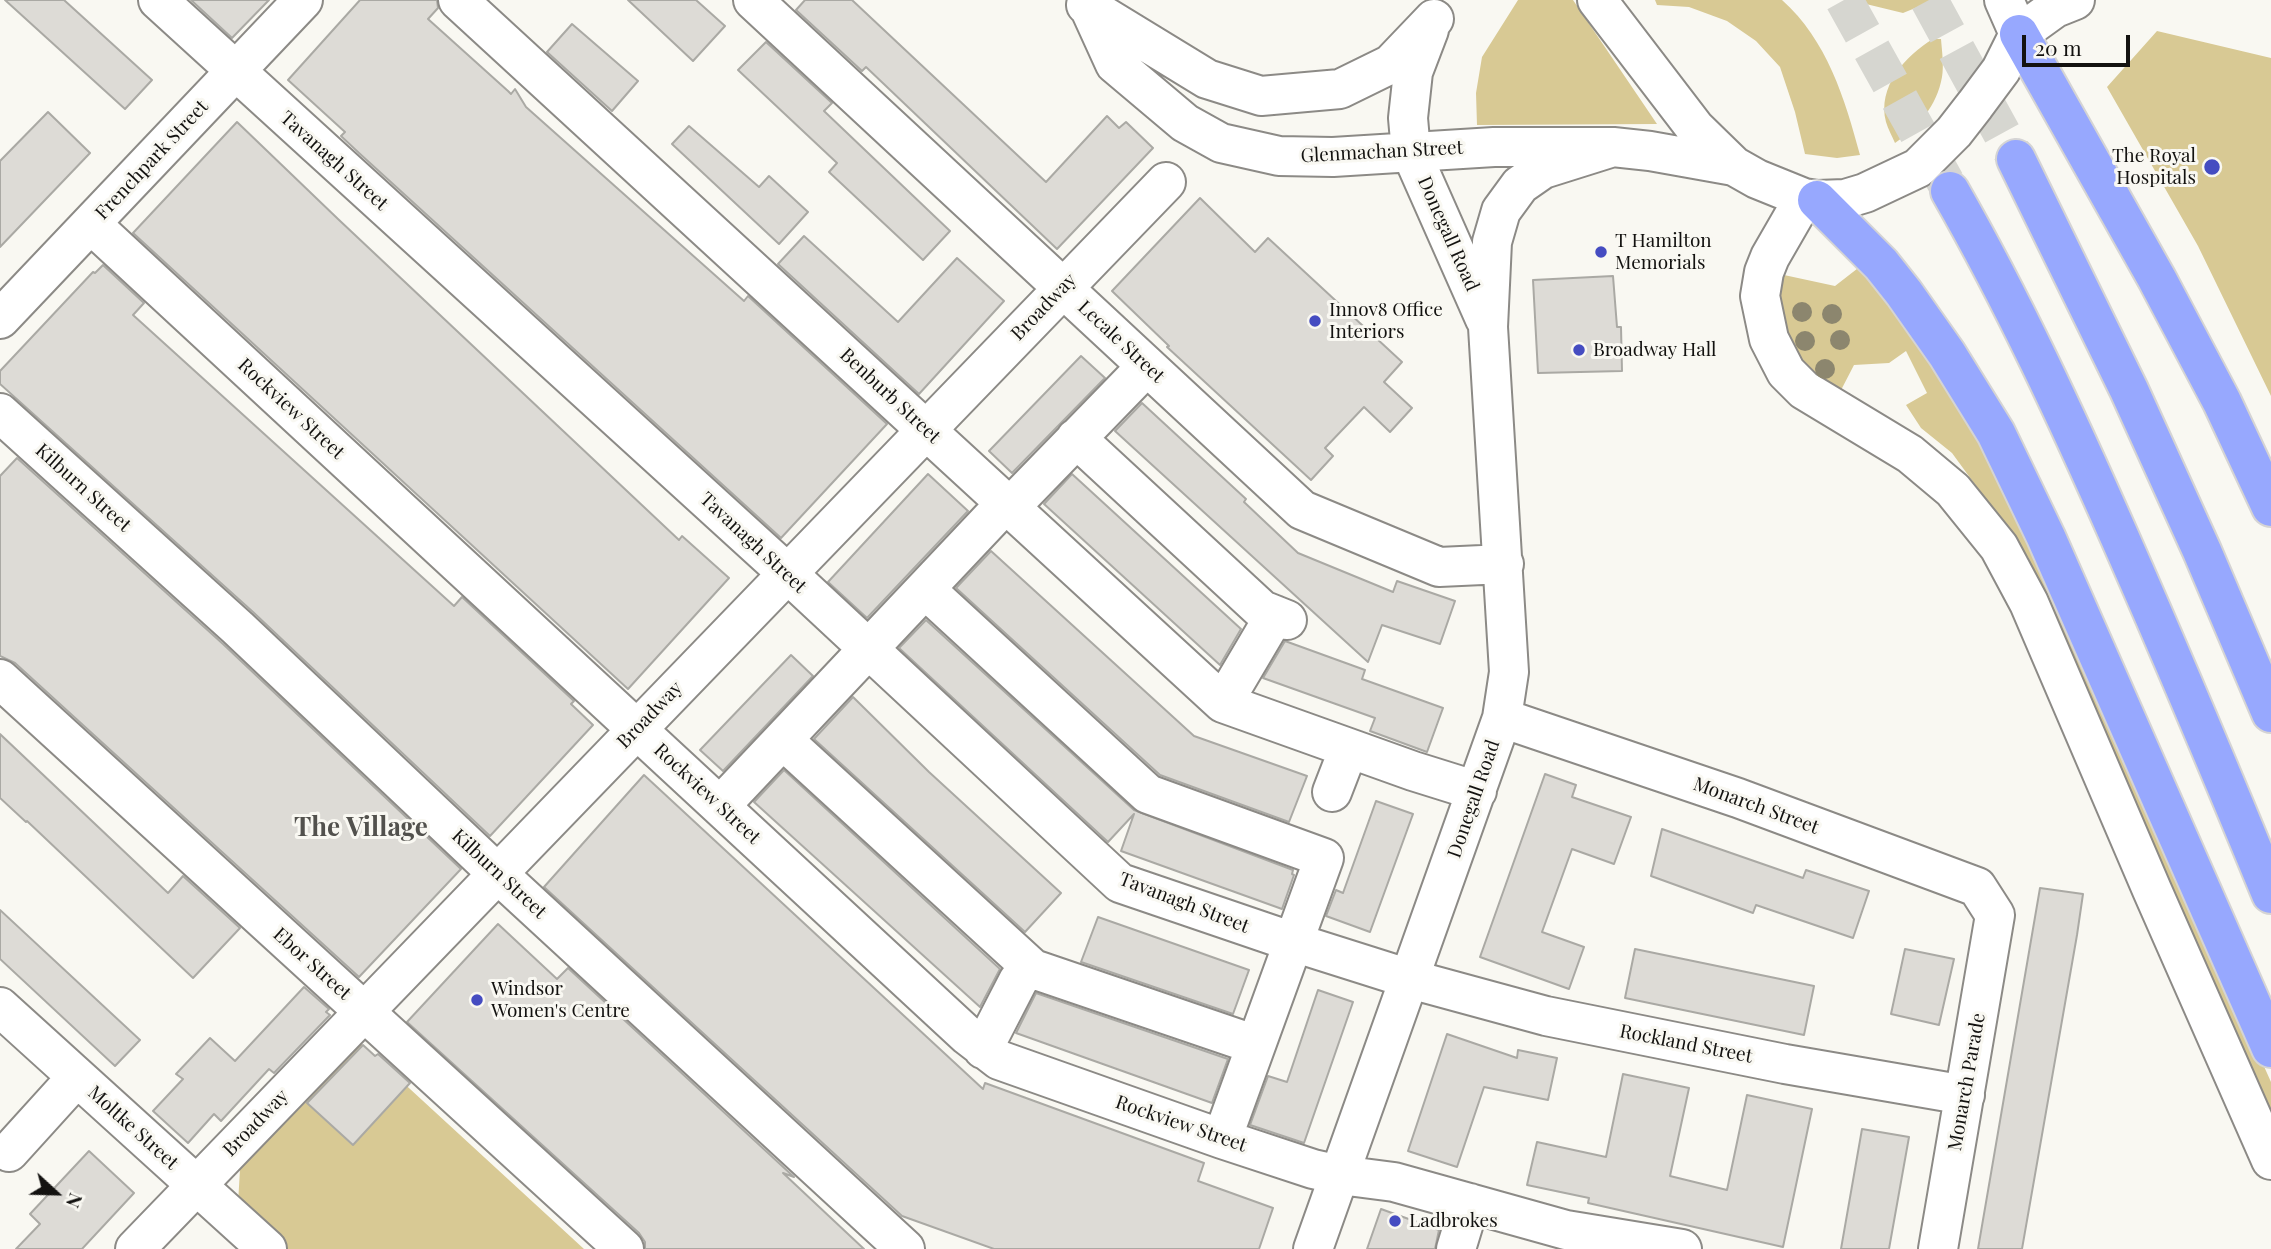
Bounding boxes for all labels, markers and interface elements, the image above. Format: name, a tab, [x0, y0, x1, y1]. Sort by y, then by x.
scale bar	[2026, 21, 2134, 65]
text: 20 m	[2035, 33, 2082, 61]
street label: Frenchpark Street	[91, 96, 213, 224]
street label: Tavanagh Street	[275, 107, 393, 215]
street label: Glenmachan Street	[1300, 136, 1464, 168]
place label: The Royal Hospitals	[2112, 145, 2196, 189]
marker: The Royal Hospitals	[2202, 157, 2222, 177]
street label: Donegall Road	[1413, 173, 1483, 295]
place label: T Hamilton Memorials	[1615, 230, 1712, 274]
marker: T Hamilton Memorials	[1593, 244, 1609, 260]
street label: Broadway	[1007, 269, 1081, 345]
street label: Lecale Street	[1073, 296, 1169, 388]
place label: Innov8 Office Interiors	[1329, 299, 1443, 343]
marker: Innov8 Office Interiors	[1307, 313, 1323, 329]
place label: Broadway Hall	[1593, 339, 1717, 361]
marker: Broadway Hall	[1571, 342, 1587, 358]
street label: Benburb Street	[835, 344, 945, 448]
street label: Rockview Street	[233, 354, 349, 464]
street label: Kilburn Street	[31, 439, 135, 537]
street label: Tavanagh Street	[695, 488, 811, 598]
street label: Broadway	[613, 677, 687, 753]
street label: Donegall Road	[1443, 737, 1505, 861]
street label: Rockview Street	[649, 739, 765, 849]
street label: Monarch Street	[1690, 773, 1822, 839]
district label: The Village	[294, 812, 428, 844]
street label: Kilburn Street	[447, 824, 551, 924]
street label: Tavanagh Street	[1116, 868, 1252, 938]
street label: Ebor Street	[268, 923, 356, 1005]
place label: Windsor Women's Centre	[491, 978, 630, 1022]
marker: Windsor Women's Centre	[469, 992, 485, 1008]
street label: Monarch Parade	[1944, 1011, 1990, 1153]
street label: Rockland Street	[1618, 1020, 1754, 1068]
street label: Moltke Street	[83, 1081, 183, 1175]
street label: Broadway	[219, 1085, 293, 1161]
street label: Rockview Street	[1112, 1091, 1250, 1157]
north arrow	[21, 1158, 91, 1228]
text: N	[61, 1190, 90, 1212]
place label: Ladbrokes	[1409, 1210, 1498, 1232]
marker: Ladbrokes	[1387, 1213, 1403, 1229]

